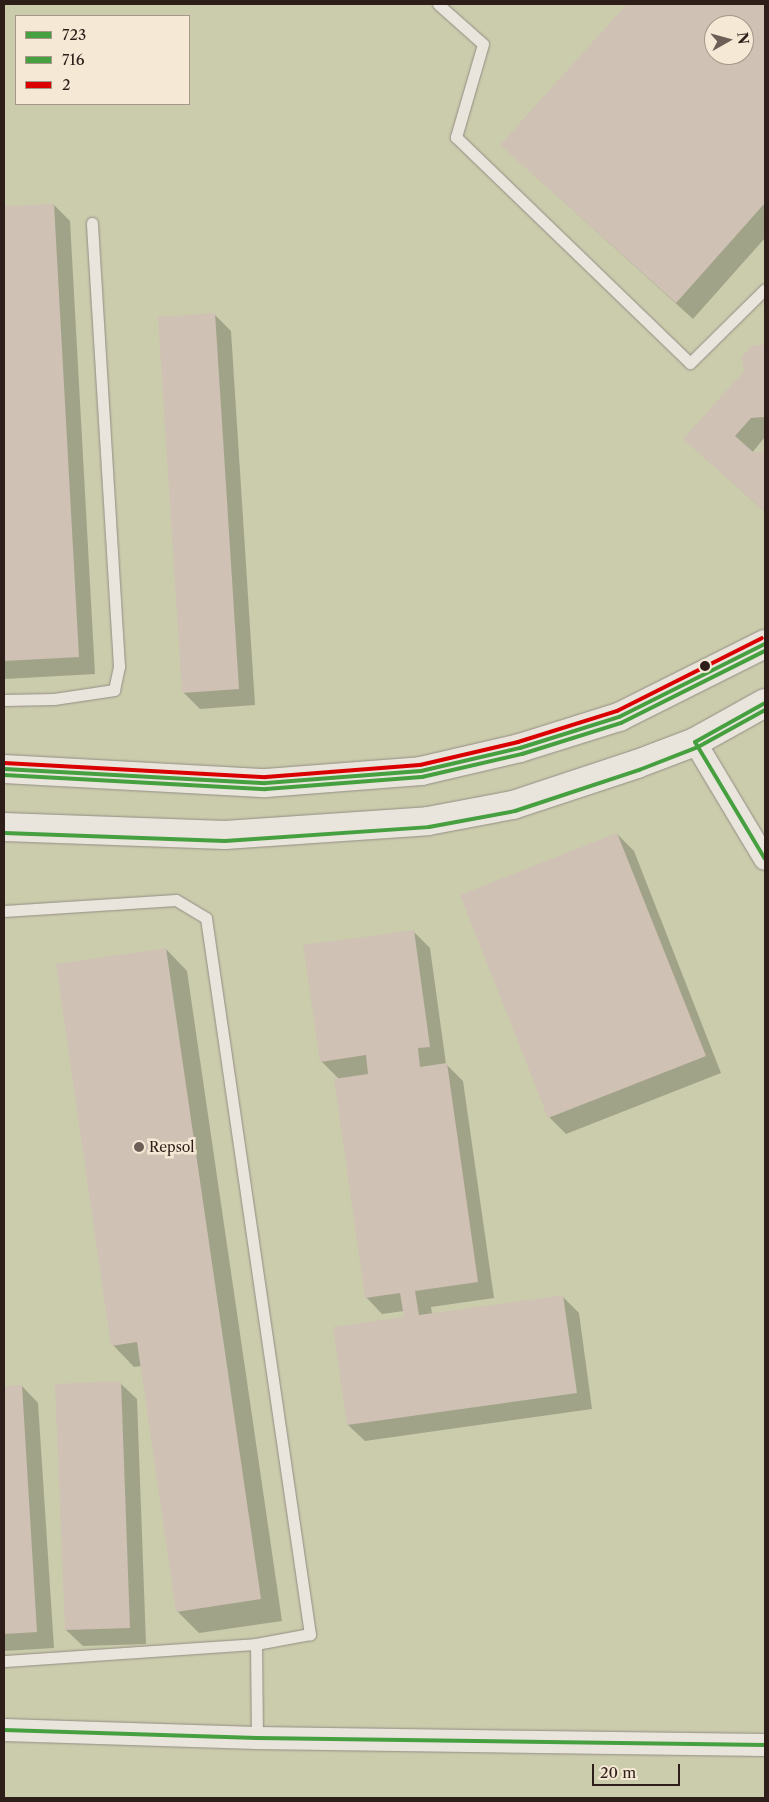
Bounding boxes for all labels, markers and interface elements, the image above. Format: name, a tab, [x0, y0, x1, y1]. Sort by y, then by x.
legend	[15, 15, 190, 105]
north arrow	[704, 15, 754, 65]
text: 723	[62, 25, 86, 44]
text: N	[733, 31, 753, 45]
text: 716	[62, 50, 84, 69]
text: 2	[62, 75, 71, 94]
unlabelled marker	[700, 661, 710, 671]
place label: Repsol	[149, 1139, 194, 1155]
marker: Repsol	[133, 1141, 145, 1153]
scale bar	[594, 1754, 682, 1786]
text: 20 m	[600, 1763, 636, 1782]

